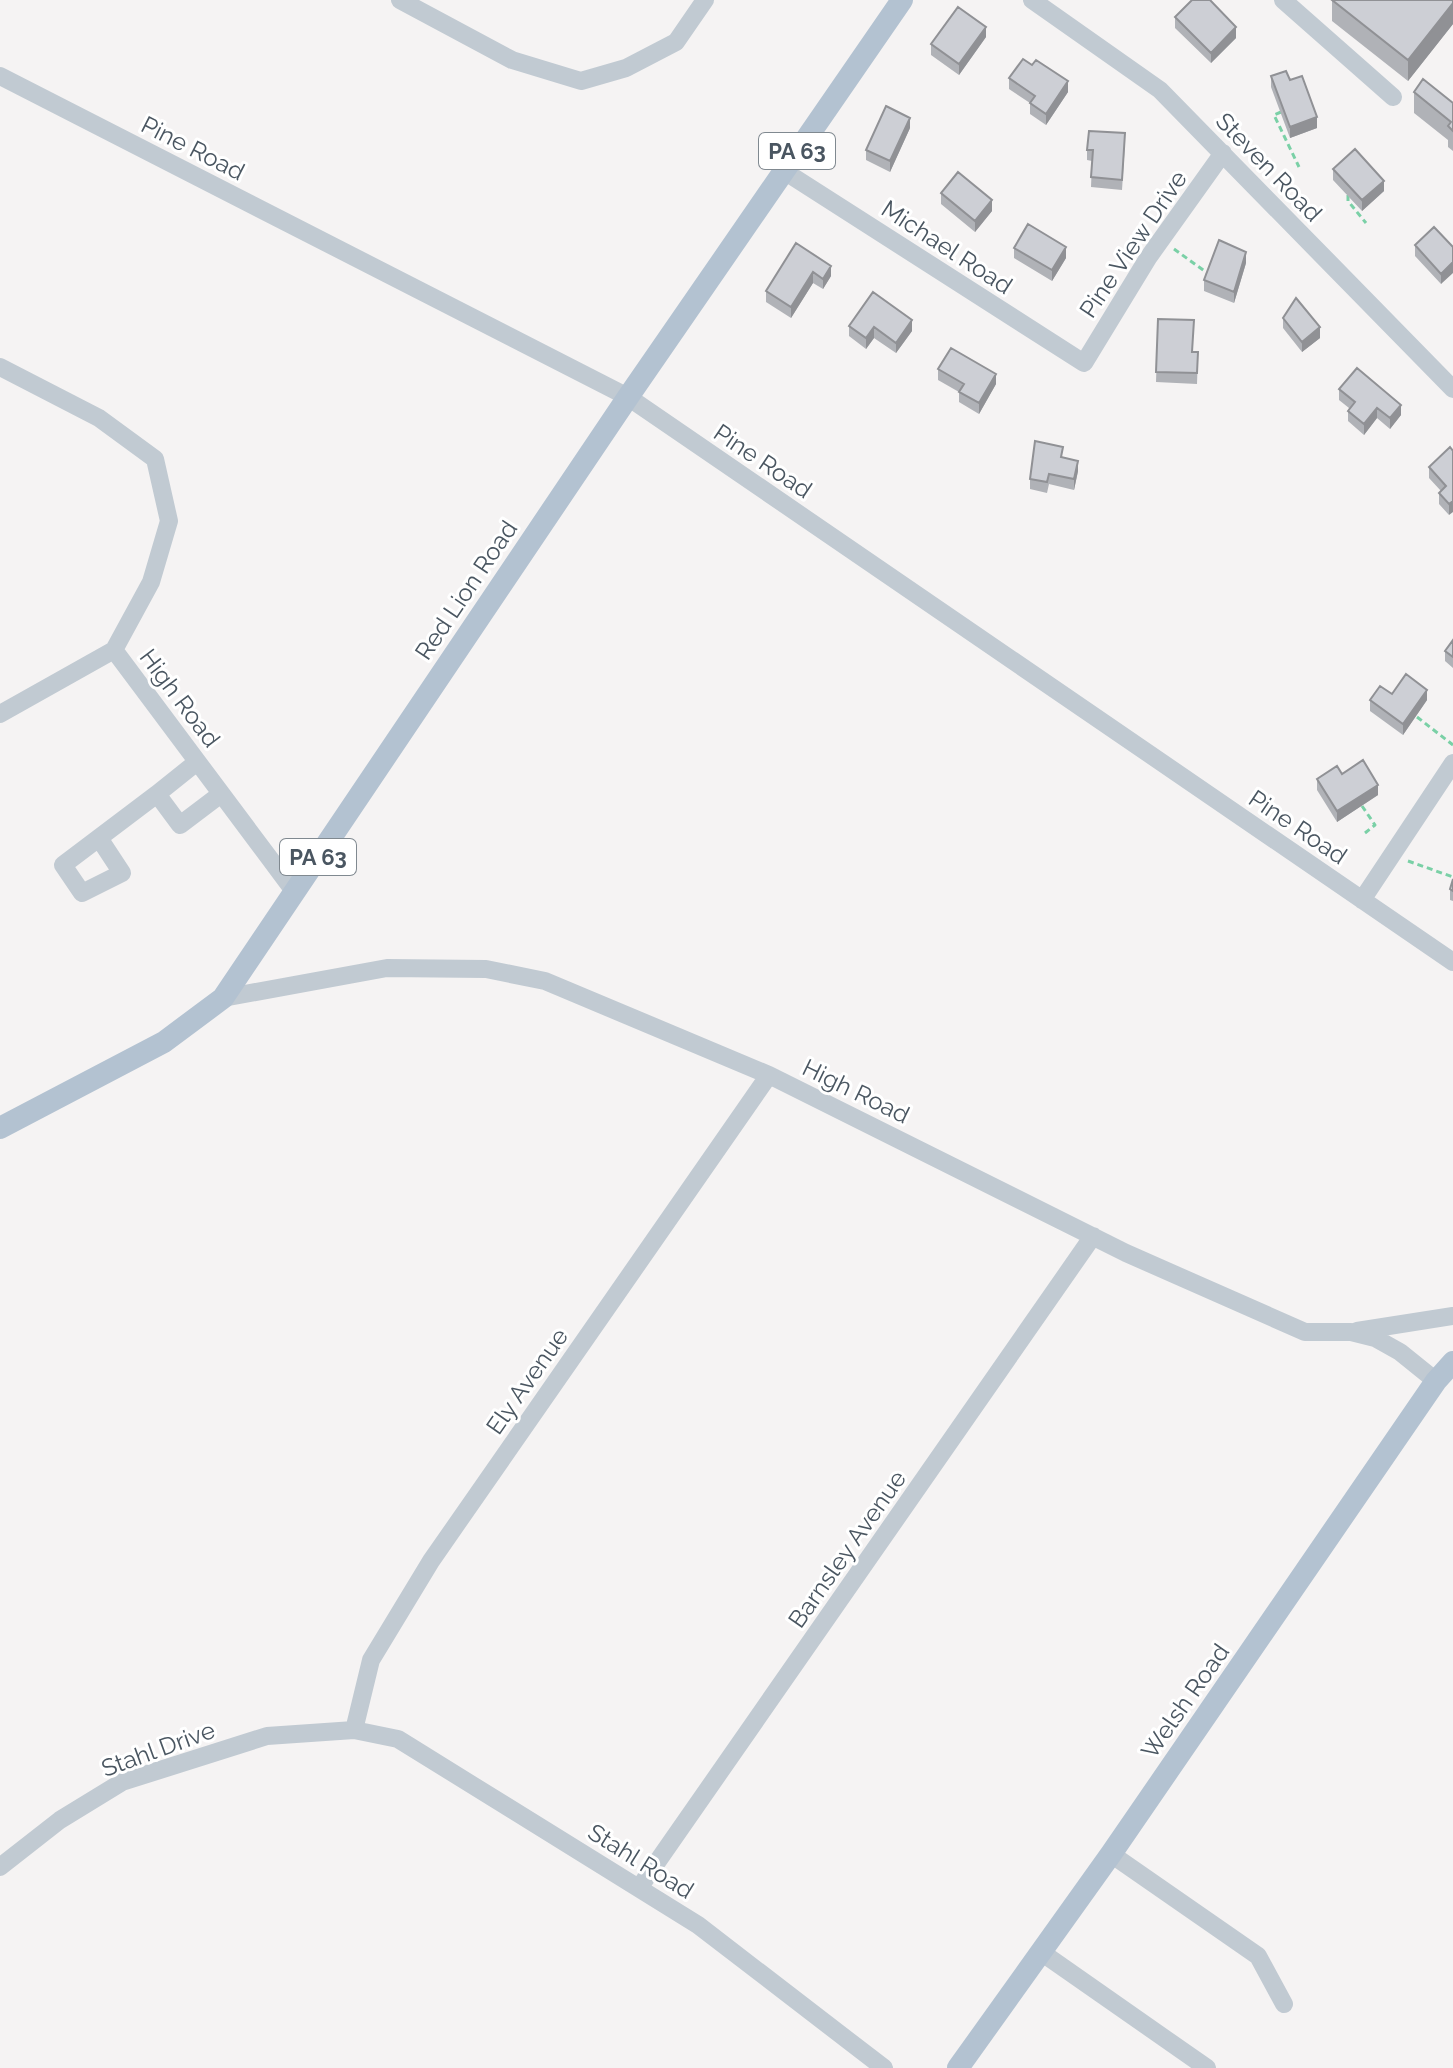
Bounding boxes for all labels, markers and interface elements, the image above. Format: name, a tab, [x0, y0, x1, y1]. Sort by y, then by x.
street label: Steven Road	[1210, 107, 1328, 227]
street label: Pine Road	[137, 110, 249, 186]
road number: PA 63	[759, 133, 835, 169]
street label: Pine View Drive	[1073, 165, 1193, 323]
street label: Michael Road	[876, 194, 1018, 300]
street label: Pine Road	[708, 418, 818, 504]
street label: Red Lion Road	[409, 515, 523, 665]
street label: High Road	[134, 643, 226, 753]
street label: Pine Road	[1243, 784, 1353, 870]
road number: PA 63	[280, 839, 356, 875]
street label: High Road	[798, 1053, 914, 1129]
street label: Ely Avenue	[480, 1322, 574, 1440]
street label: Barnsley Avenue	[782, 1465, 912, 1633]
street label: Welsh Road	[1135, 1638, 1235, 1764]
street label: Stahl Drive	[97, 1715, 219, 1783]
street label: Stahl Road	[583, 1817, 699, 1905]

